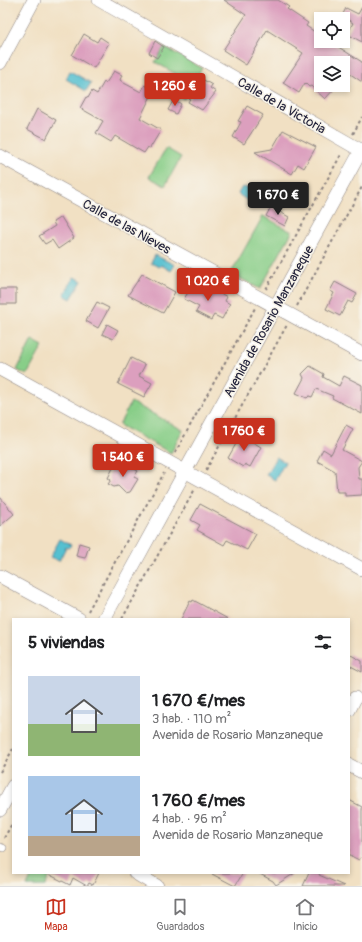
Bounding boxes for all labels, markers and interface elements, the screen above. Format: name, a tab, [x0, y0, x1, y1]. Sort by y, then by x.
map controls	[314, 12, 350, 92]
button: locate	[314, 12, 350, 48]
button: layers	[314, 56, 350, 92]
pin: 1 260 €	[138, 73, 212, 107]
street label: Calle de la Victoria	[235, 74, 328, 138]
text: 1 260 €	[153, 78, 197, 94]
pin: 1 670 €	[241, 182, 315, 216]
text: 1 670 €	[257, 187, 299, 203]
street label: Calle de las Nieves	[80, 196, 174, 258]
street label: Avenida de Rosario Manzaneque	[220, 242, 318, 400]
pin: 1 020 €	[171, 268, 245, 302]
text: 1 020 €	[186, 273, 230, 289]
pin: 1 760 €	[207, 418, 281, 452]
text: 1 760 €	[223, 423, 265, 439]
pin: 1 540 €	[86, 444, 160, 478]
text: 1 540 €	[102, 449, 144, 465]
icon: filters	[312, 631, 334, 653]
text: 5 viviendas	[28, 632, 104, 653]
text: 1 670 €/mes	[152, 690, 245, 711]
icon: home	[60, 692, 108, 740]
text: 3 hab. · 110 m²	[152, 711, 231, 727]
text: Avenida de Rosario Manzaneque	[152, 727, 323, 743]
text: 1 760 €/mes	[152, 790, 245, 811]
icon: home	[60, 792, 108, 840]
text: 4 hab. · 96 m²	[152, 811, 227, 827]
text: Avenida de Rosario Manzaneque	[152, 827, 323, 843]
tab: Mapa	[44, 896, 68, 933]
tab: Guardados	[156, 896, 204, 933]
tab: Inicio	[293, 896, 318, 933]

